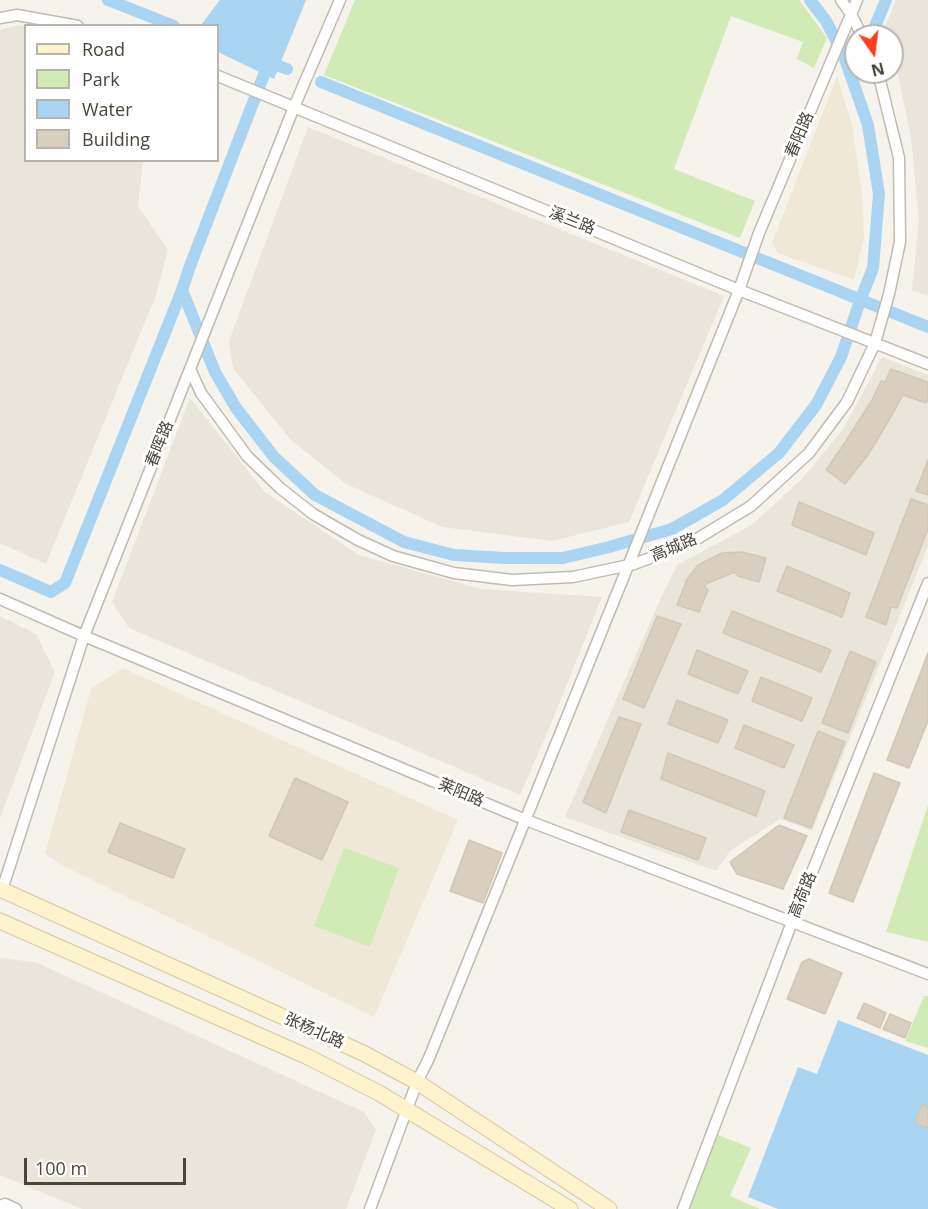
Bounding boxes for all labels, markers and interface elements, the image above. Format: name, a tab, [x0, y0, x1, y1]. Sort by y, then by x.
legend	[24, 24, 219, 162]
north arrow	[844, 24, 904, 84]
text: Road	[82, 37, 125, 61]
text: N	[869, 57, 887, 82]
text: Park	[82, 67, 120, 91]
text: Water	[82, 97, 133, 121]
street label: 春阳路	[782, 109, 818, 161]
text: Building	[82, 127, 150, 151]
street label: 溪兰路	[546, 203, 598, 239]
street label: 春晖路	[142, 418, 178, 470]
street label: 高城路	[648, 530, 700, 566]
street label: 莱阳路	[435, 775, 487, 811]
street label: 高荷路	[785, 869, 821, 921]
street label: 张杨北路	[281, 1009, 347, 1053]
scale bar	[27, 1146, 189, 1184]
text: 100 m	[35, 1156, 87, 1180]

